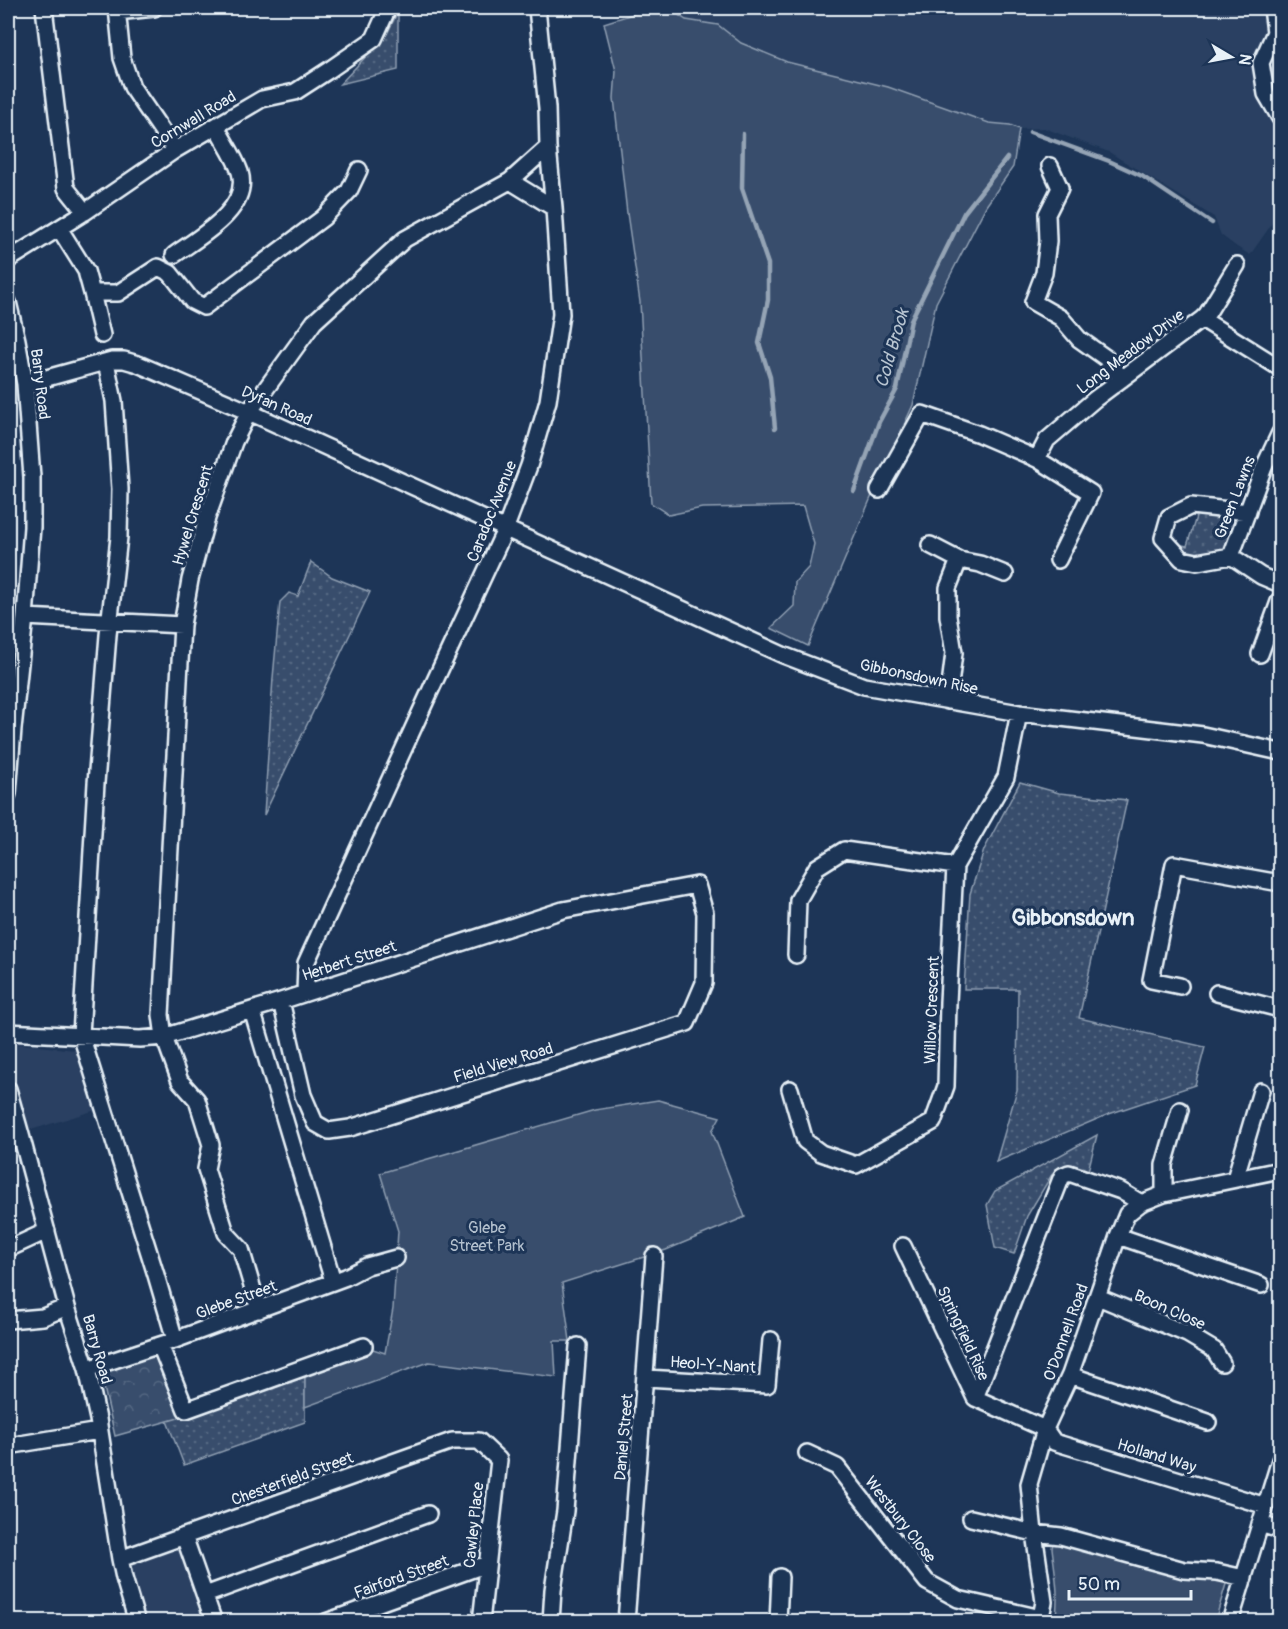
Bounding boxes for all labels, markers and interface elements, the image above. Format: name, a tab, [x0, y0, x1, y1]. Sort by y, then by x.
north arrow	[1201, 27, 1261, 87]
text: N	[1234, 52, 1256, 67]
street label: Cornwall Road	[147, 87, 240, 153]
water label: Cold Brook	[870, 305, 915, 390]
street label: Long Meadow Drive	[1073, 305, 1188, 399]
street label: Barry Road	[26, 347, 54, 421]
street label: Dyfan Road	[238, 381, 315, 430]
street label: Green Lawns	[1210, 453, 1260, 542]
street label: Caradoc Avenue	[463, 458, 521, 565]
street label: Hywel Crescent	[168, 462, 218, 568]
street label: Gibbonsdown Rise	[858, 655, 980, 699]
district label: Gibbonsdown	[1012, 904, 1134, 932]
street label: Herbert Street	[300, 936, 399, 986]
street label: Willow Crescent	[920, 955, 944, 1064]
street label: Field View Road	[451, 1038, 556, 1088]
park label: Glebe Street Park	[450, 1218, 525, 1256]
street label: Glebe Street	[193, 1276, 280, 1324]
street label: O'Donnell Road	[1039, 1281, 1093, 1384]
street label: Springfield Rise	[933, 1283, 994, 1384]
street label: Boon Close	[1131, 1285, 1208, 1335]
street label: Barry Road	[78, 1312, 116, 1386]
street label: Heol-Y-Nant	[669, 1352, 757, 1378]
street label: Daniel Street	[610, 1392, 638, 1482]
street label: Holland Way	[1115, 1434, 1199, 1477]
street label: Chesterfield Street	[229, 1447, 357, 1510]
street label: Westbury Close	[860, 1472, 940, 1567]
street label: Cawley Place	[460, 1481, 488, 1569]
street label: Fairford Street	[351, 1550, 452, 1603]
scale bar	[1069, 1563, 1190, 1601]
text: 50 m	[1078, 1573, 1120, 1596]

